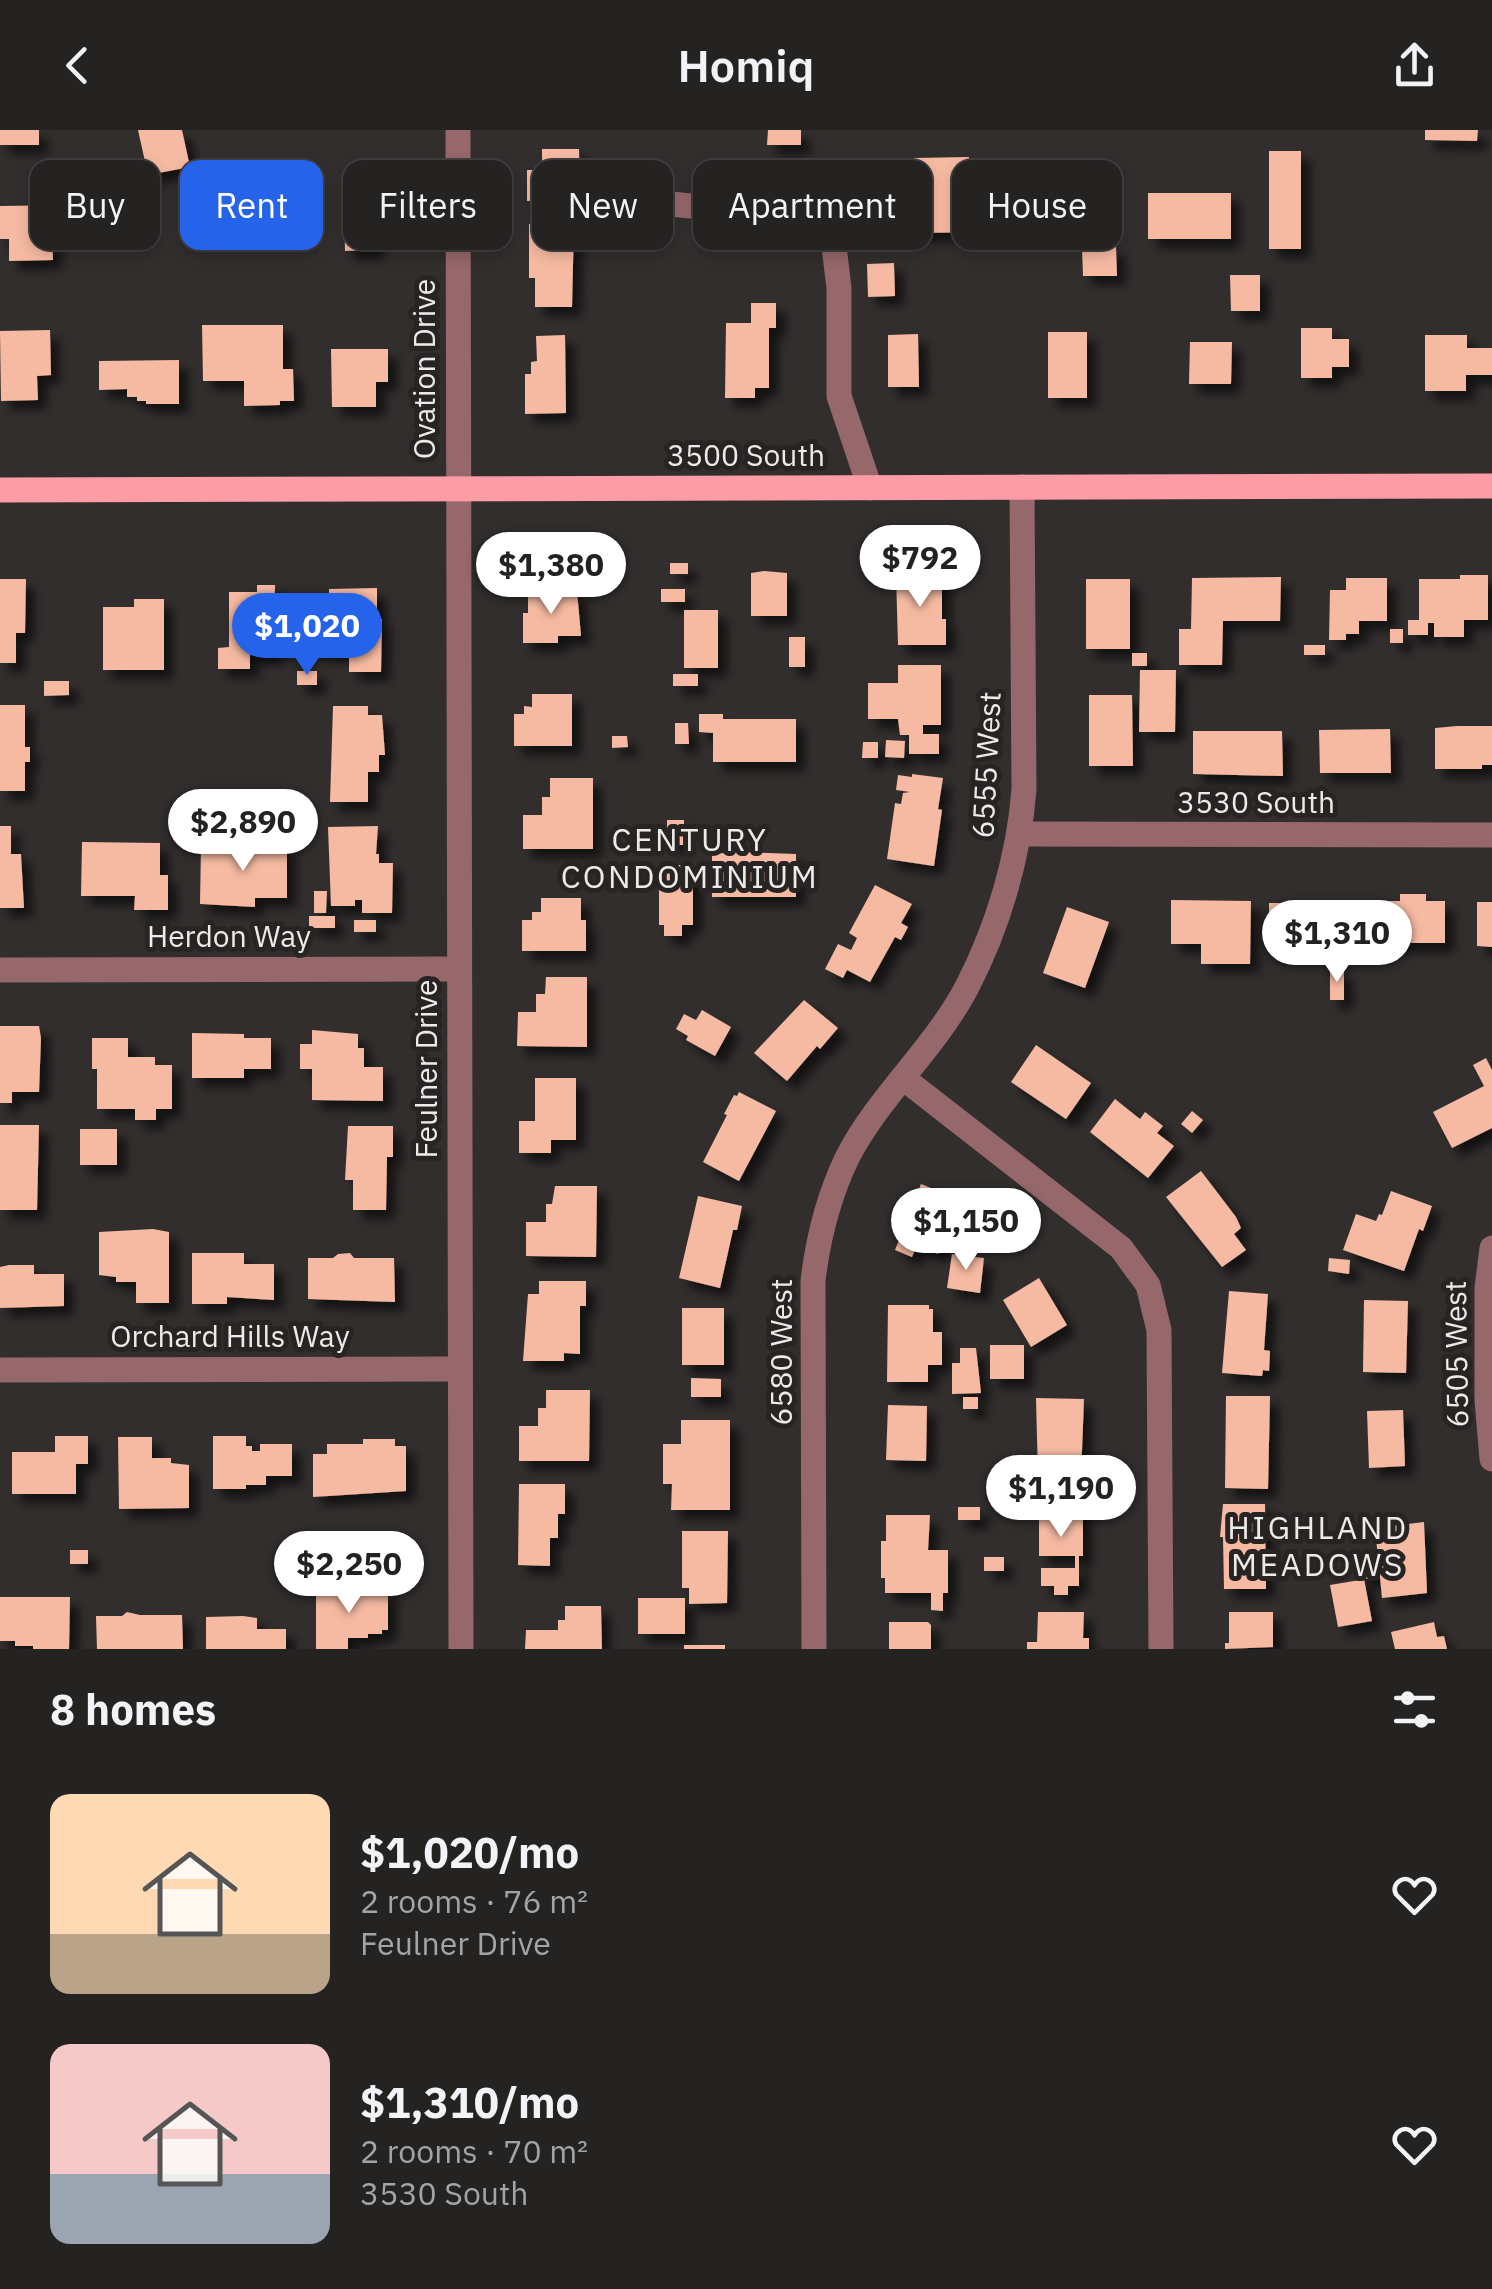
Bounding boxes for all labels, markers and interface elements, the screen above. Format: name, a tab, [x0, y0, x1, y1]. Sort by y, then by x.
text: Homiq	[677, 36, 815, 94]
icon: back	[50, 38, 105, 93]
icon: share	[1387, 38, 1442, 93]
chip: Buy	[30, 160, 160, 250]
chip: Rent	[180, 160, 323, 250]
chip: Filters	[343, 160, 512, 250]
chip: New	[532, 160, 673, 250]
chip: Apartment	[693, 160, 932, 250]
chip: House	[952, 160, 1122, 250]
street label: Ovation Drive	[404, 279, 443, 459]
street label: 3500 South	[667, 435, 825, 474]
pin: $792	[861, 525, 979, 610]
pin: $1,380	[470, 532, 632, 617]
text: $792	[882, 536, 958, 578]
text: $1,380	[498, 543, 604, 585]
pin: $1,020	[226, 593, 388, 678]
text: $1,020	[254, 604, 360, 646]
street label: 6555 West	[962, 691, 1009, 839]
street label: 3530 South	[1177, 782, 1335, 821]
pin: $2,890	[162, 789, 324, 874]
text: $2,890	[190, 800, 296, 842]
district label: CENTURY CONDOMINIUM	[561, 818, 819, 897]
pin: $1,310	[1256, 900, 1418, 985]
text: $1,310	[1284, 911, 1390, 953]
street label: Herdon Way	[147, 916, 311, 955]
street label: Feulner Drive	[406, 980, 445, 1158]
pin: $1,150	[885, 1188, 1047, 1273]
text: $1,150	[913, 1199, 1019, 1241]
street label: 6580 West	[761, 1279, 800, 1425]
street label: 6505 West	[1435, 1280, 1476, 1428]
street label: Orchard Hills Way	[110, 1316, 350, 1355]
pin: $1,190	[980, 1455, 1142, 1540]
text: $1,190	[1008, 1466, 1114, 1508]
district label: HIGHLAND MEADOWS	[1227, 1506, 1409, 1585]
pin: $2,250	[268, 1531, 430, 1616]
text: $2,250	[296, 1542, 402, 1584]
text: 8 homes	[50, 1682, 216, 1737]
icon: filters	[1387, 1682, 1442, 1737]
text: $1,020/mo	[360, 1825, 579, 1880]
icon: home	[130, 1834, 250, 1954]
icon: heart	[1387, 1867, 1442, 1922]
text: 2 rooms · 76 m²	[360, 1880, 588, 1922]
text: Feulner Drive	[360, 1922, 551, 1964]
text: $1,310/mo	[360, 2075, 579, 2130]
icon: home	[130, 2084, 250, 2204]
icon: heart	[1387, 2117, 1442, 2172]
text: 2 rooms · 70 m²	[360, 2130, 588, 2172]
text: 3530 South	[360, 2172, 528, 2214]

